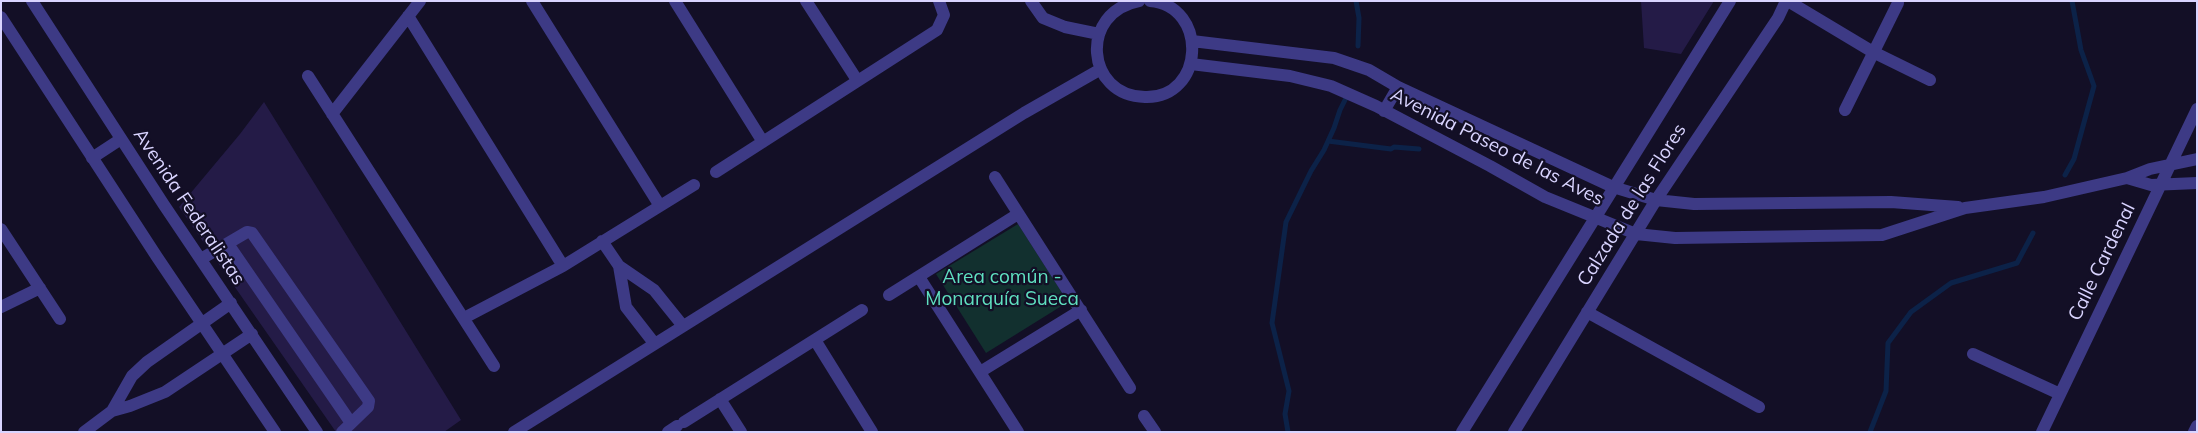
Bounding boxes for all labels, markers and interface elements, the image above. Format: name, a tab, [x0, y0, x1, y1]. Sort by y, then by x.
street label: Avenida Paseo de las Aves	[1387, 83, 1607, 211]
street label: Calzada de las Flores	[1573, 120, 1691, 290]
street label: Avenida Federalistas	[128, 125, 250, 289]
street label: Calle Cardenal	[2064, 199, 2140, 325]
park label: Area común - Monarquía Sueca	[925, 266, 1079, 310]

